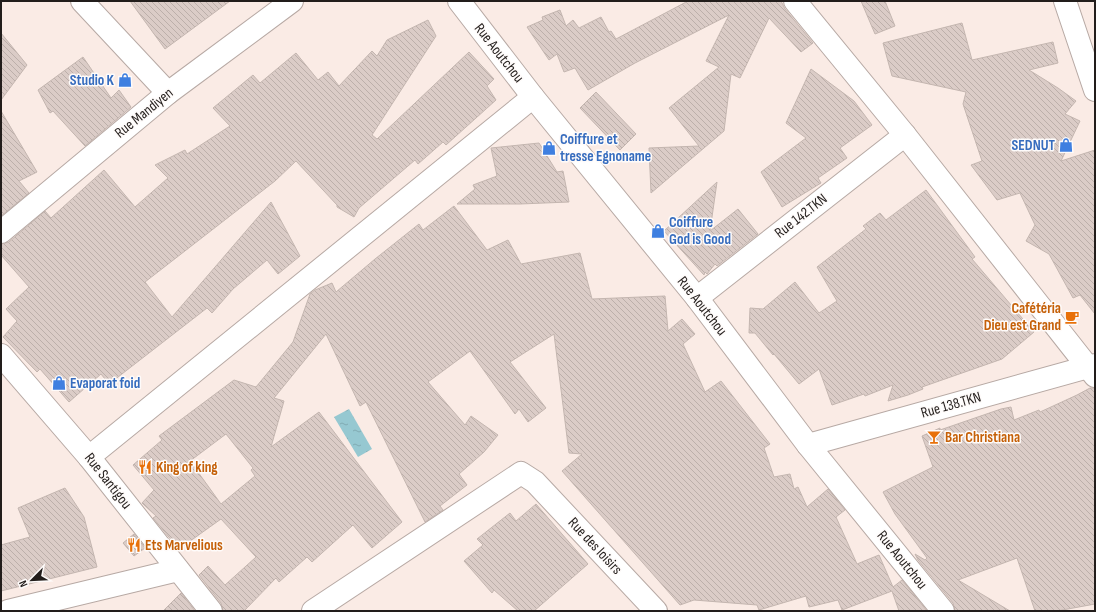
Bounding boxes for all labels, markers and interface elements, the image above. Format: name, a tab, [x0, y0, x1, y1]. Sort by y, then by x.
street label: Rue Aoutchou	[470, 20, 528, 86]
place label: Studio K	[70, 71, 115, 90]
shop icon: Studio K	[117, 72, 133, 88]
street label: Rue Mandiyen	[111, 84, 177, 142]
place label: Coiffure et tresse Egnoname	[560, 130, 651, 166]
place label: SEDNUT	[1012, 136, 1055, 155]
shop icon: SEDNUT	[1058, 137, 1074, 153]
shop icon: Coiffure et tresse Egnoname	[541, 140, 557, 156]
street label: Rue 142.TKN	[771, 190, 831, 242]
place label: Coiffure God is Good	[669, 213, 731, 249]
shop icon: Coiffure God is Good	[650, 223, 666, 239]
street label: Rue Aoutchou	[673, 273, 731, 339]
place label: Cafétéria Dieu est Grand	[984, 299, 1061, 335]
cafe icon: Cafétéria Dieu est Grand	[1064, 309, 1080, 325]
place label: Evaporat foid	[70, 374, 140, 393]
shop icon: Evaporat foid	[51, 375, 67, 391]
street label: Rue 138.TKN	[919, 387, 983, 423]
place label: Bar Christiana	[945, 428, 1020, 447]
bar icon: Bar Christiana	[926, 429, 942, 445]
street label: Rue Santigou	[80, 449, 136, 513]
place label: King of king	[156, 458, 218, 477]
restaurant icon: King of king	[137, 459, 153, 475]
street label: Rue des loisirs	[564, 514, 626, 578]
street label: Rue Aoutchou	[873, 527, 931, 593]
place label: Ets Marvelious	[145, 536, 223, 555]
restaurant icon: Ets Marvelious	[126, 537, 142, 553]
north arrow	[12, 560, 52, 600]
text: N	[16, 578, 30, 589]

